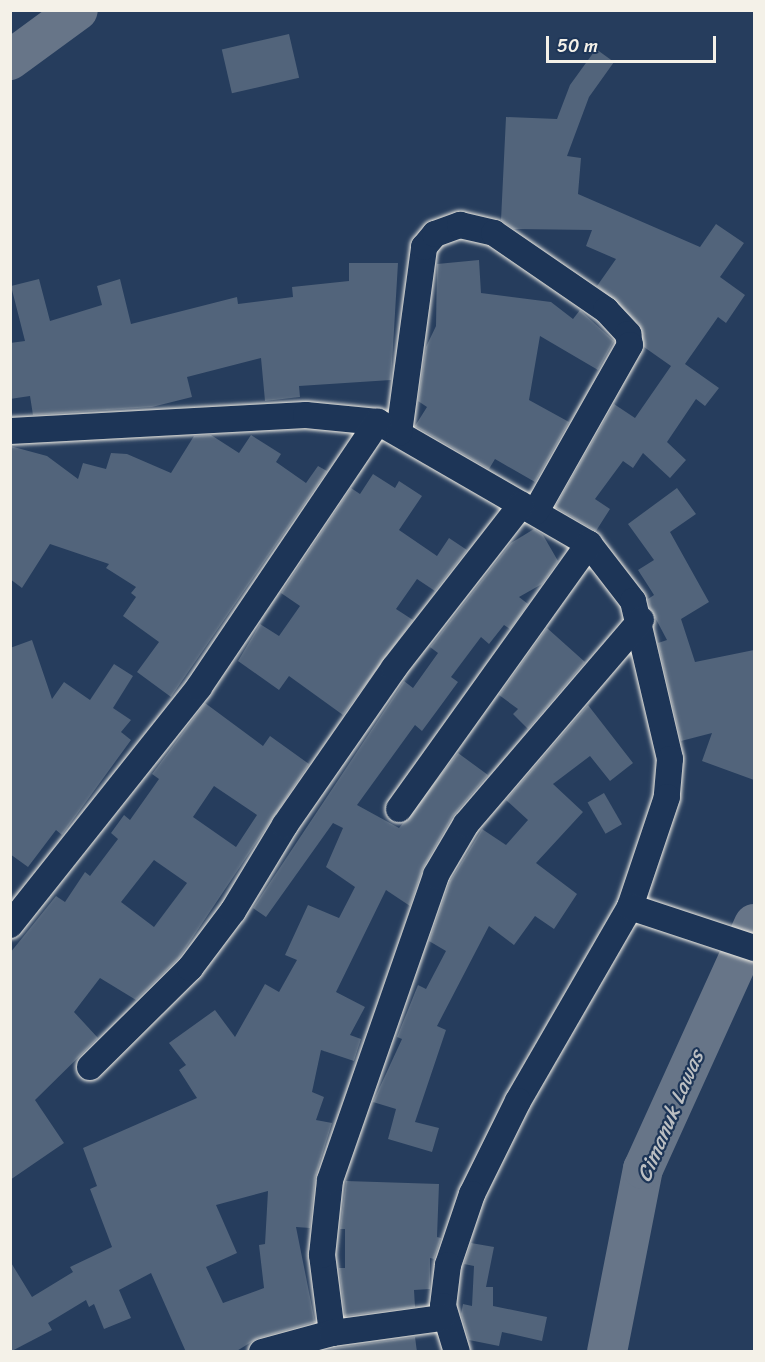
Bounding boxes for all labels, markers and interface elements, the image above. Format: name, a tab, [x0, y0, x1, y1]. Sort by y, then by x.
scale bar	[549, 24, 718, 62]
text: 50 m	[557, 30, 598, 62]
water label: Cimanuk Lawas	[631, 1047, 709, 1185]

